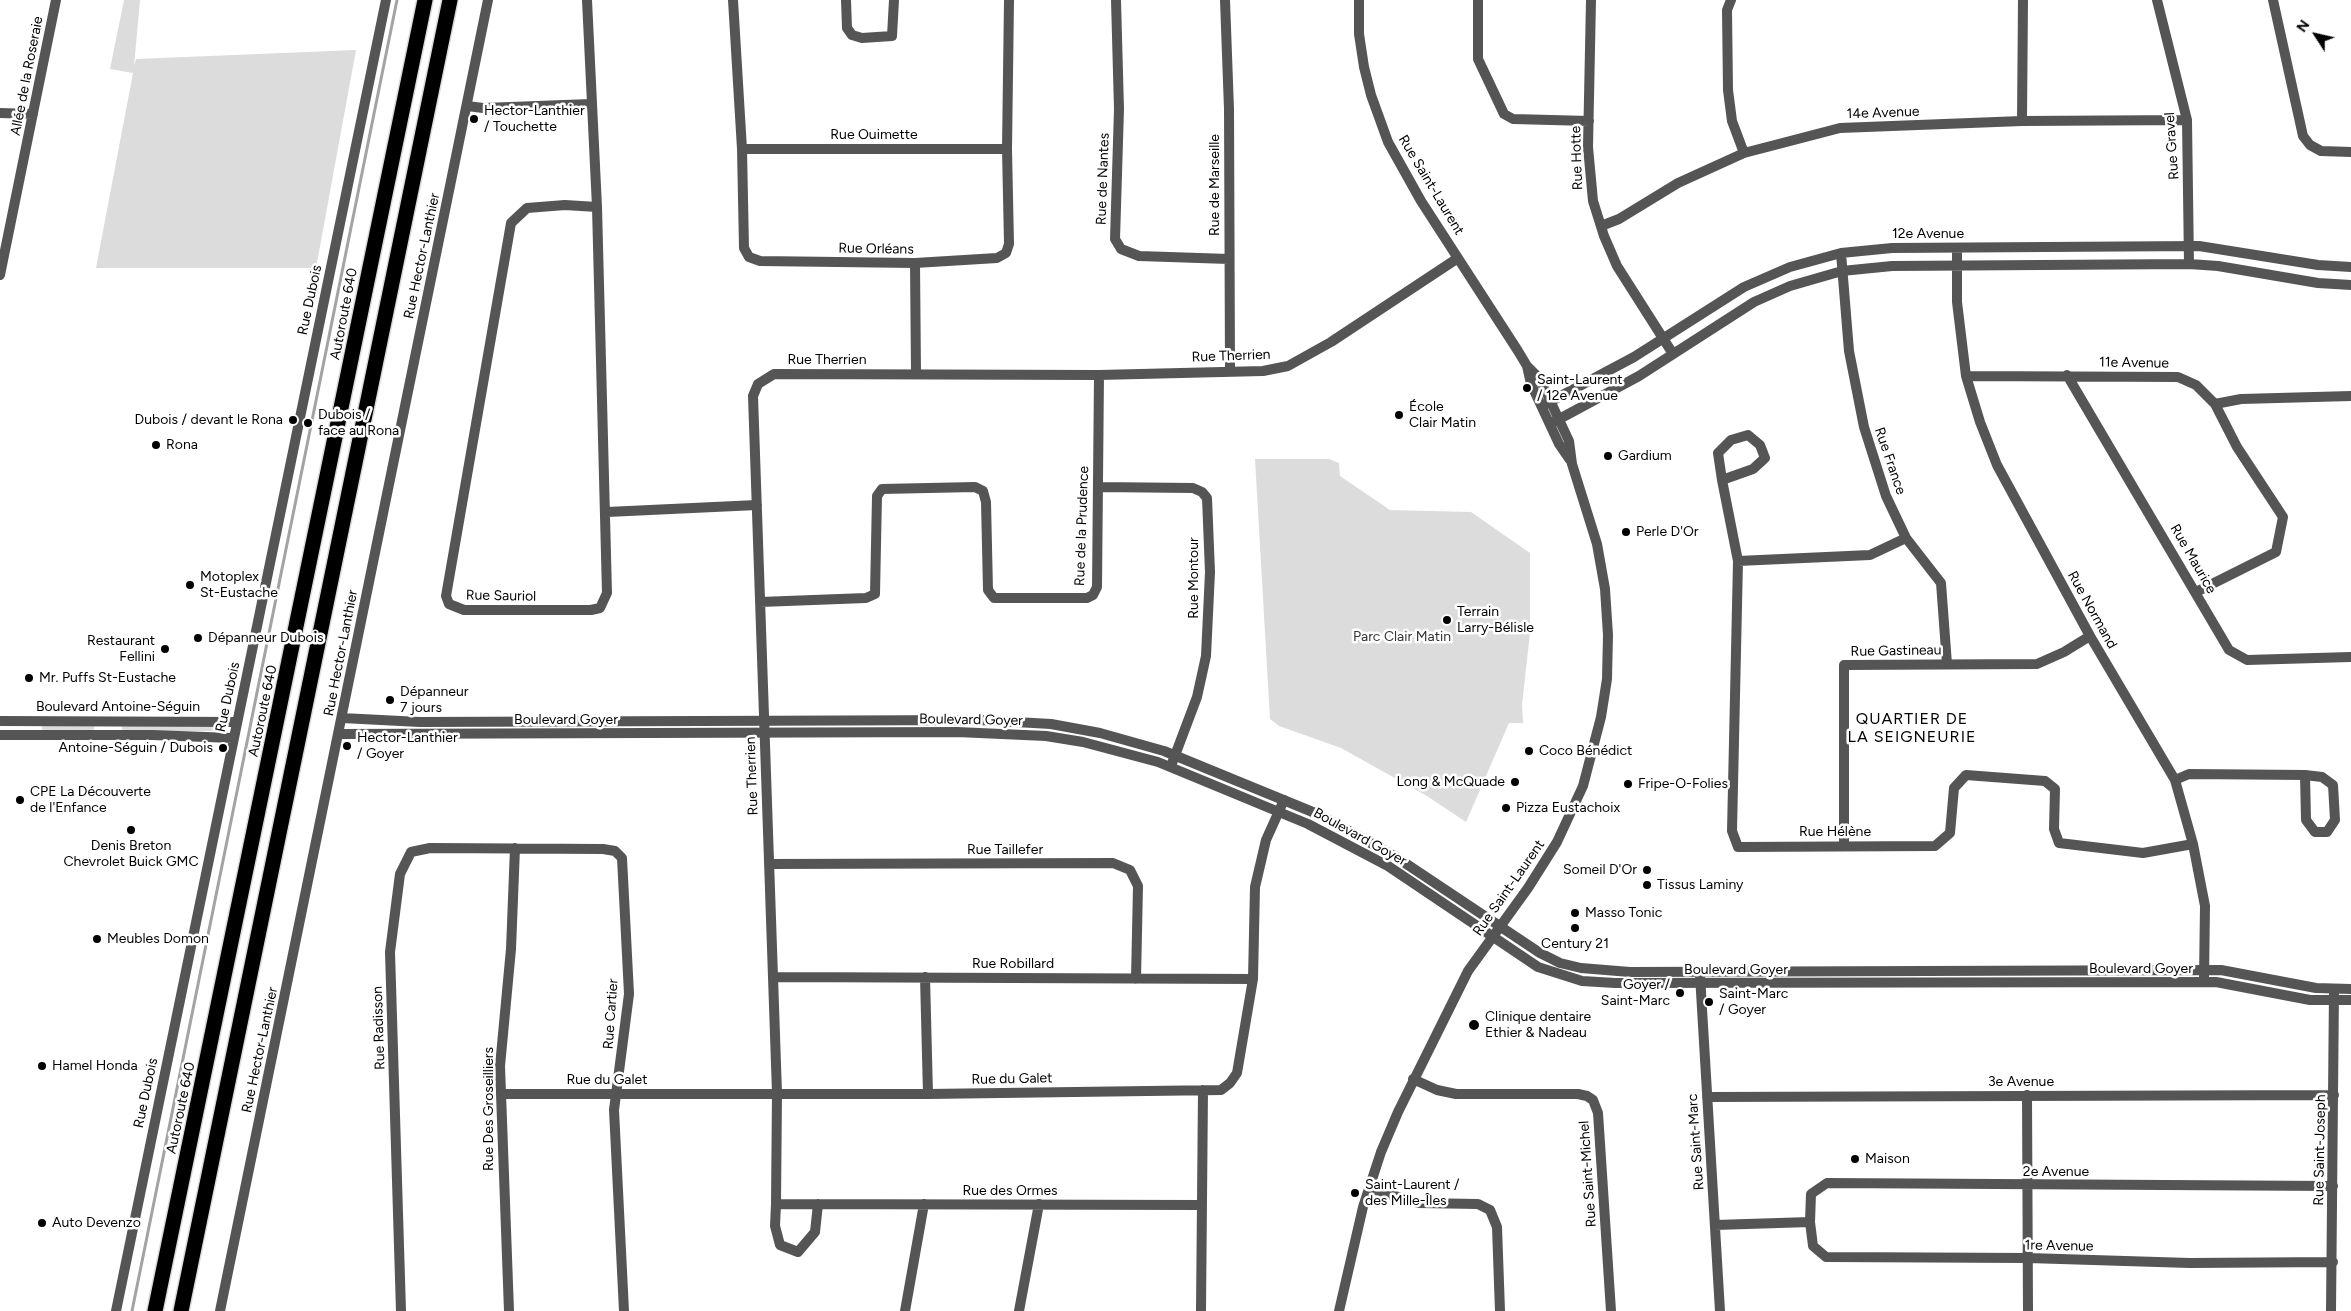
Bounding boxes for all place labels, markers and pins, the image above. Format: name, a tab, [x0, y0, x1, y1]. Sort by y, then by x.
place label: Hector-Lanthier / Touchette	[484, 103, 585, 136]
marker: Hector-Lanthier / Touchette	[468, 113, 480, 125]
place label: Saint-Laurent / 12e Avenue	[1537, 372, 1623, 404]
marker: Saint-Laurent / 12e Avenue	[1521, 382, 1533, 394]
place label: École Clair Matin	[1409, 399, 1476, 432]
place label: Dubois / face au Rona	[318, 407, 399, 440]
marker: École Clair Matin	[1393, 409, 1405, 421]
place label: Dubois / devant le Rona	[135, 412, 283, 428]
marker: Dubois / devant le Rona	[287, 414, 299, 426]
marker: Dubois / face au Rona	[302, 417, 314, 429]
place label: Rona	[166, 437, 198, 453]
marker: Rona	[150, 439, 162, 451]
place label: Gardium	[1618, 448, 1672, 464]
marker: Gardium	[1602, 450, 1614, 462]
place label: Perle D'Or	[1636, 524, 1699, 540]
marker: Perle D'Or	[1620, 526, 1632, 538]
place label: Motoplex St-Eustache	[200, 569, 278, 602]
marker: Motoplex St-Eustache	[184, 579, 196, 591]
place label: Terrain Larry-Bélisle	[1457, 604, 1534, 636]
marker: Terrain Larry-Bélisle	[1441, 614, 1453, 626]
place label: Dépanneur Dubois	[208, 630, 324, 646]
marker: Dépanneur Dubois	[192, 632, 204, 644]
place label: Restaurant Fellini	[87, 633, 155, 666]
marker: Restaurant Fellini	[159, 643, 171, 655]
place label: Mr. Puffs St-Eustache	[39, 670, 176, 686]
marker: Mr. Puffs St-Eustache	[23, 672, 35, 684]
place label: Dépanneur 7 jours	[400, 684, 469, 716]
marker: Dépanneur 7 jours	[384, 694, 396, 706]
place label: Hector-Lanthier / Goyer	[357, 730, 458, 762]
place label: Antoine-Séguin / Dubois	[59, 740, 213, 756]
marker: Hector-Lanthier / Goyer	[341, 740, 353, 752]
marker: Antoine-Séguin / Dubois	[217, 742, 229, 754]
place label: Coco Bénédict	[1539, 743, 1632, 759]
marker: Coco Bénédict	[1523, 745, 1535, 757]
place label: Long & McQuade	[1397, 774, 1505, 790]
marker: Long & McQuade	[1509, 776, 1521, 788]
place label: Fripe-O-Folies	[1638, 776, 1728, 792]
marker: Fripe-O-Folies	[1622, 778, 1634, 790]
place label: CPE La Découverte de l'Enfance	[30, 784, 151, 816]
marker: CPE La Découverte de l'Enfance	[14, 794, 26, 806]
place label: Pizza Eustachoix	[1516, 800, 1620, 816]
marker: Pizza Eustachoix	[1500, 802, 1512, 814]
marker: Denis Breton Chevrolet Buick GMC	[125, 824, 137, 836]
place label: Denis Breton Chevrolet Buick GMC	[64, 838, 198, 870]
place label: Someil D'Or	[1563, 862, 1637, 878]
marker: Someil D'Or	[1641, 864, 1653, 876]
place label: Tissus Laminy	[1657, 877, 1743, 893]
marker: Tissus Laminy	[1641, 879, 1653, 891]
place label: Masso Tonic	[1585, 905, 1662, 921]
marker: Masso Tonic	[1569, 907, 1581, 919]
marker: Century 21	[1569, 922, 1581, 934]
place label: Meubles Domon	[107, 931, 209, 947]
marker: Meubles Domon	[91, 933, 103, 945]
place label: Century 21	[1541, 936, 1609, 952]
place label: Goyer / Saint-Marc	[1601, 977, 1670, 1010]
place label: Saint-Marc / Goyer	[1719, 986, 1788, 1019]
marker: Goyer / Saint-Marc	[1674, 987, 1686, 999]
marker: Saint-Marc / Goyer	[1703, 996, 1715, 1008]
place label: Clinique dentaire Ethier & Nadeau	[1485, 1009, 1591, 1042]
marker: Clinique dentaire Ethier & Nadeau	[1467, 1018, 1481, 1032]
place label: Hamel Honda	[52, 1058, 138, 1074]
marker: Hamel Honda	[36, 1060, 48, 1072]
place label: Maison	[1865, 1151, 1910, 1167]
marker: Maison	[1849, 1153, 1861, 1165]
place label: Saint-Laurent / des Mille-Îles	[1365, 1177, 1460, 1210]
marker: Saint-Laurent / des Mille-Îles	[1349, 1187, 1361, 1199]
place label: Auto Devenzo	[52, 1215, 141, 1231]
marker: Auto Devenzo	[36, 1217, 48, 1229]

